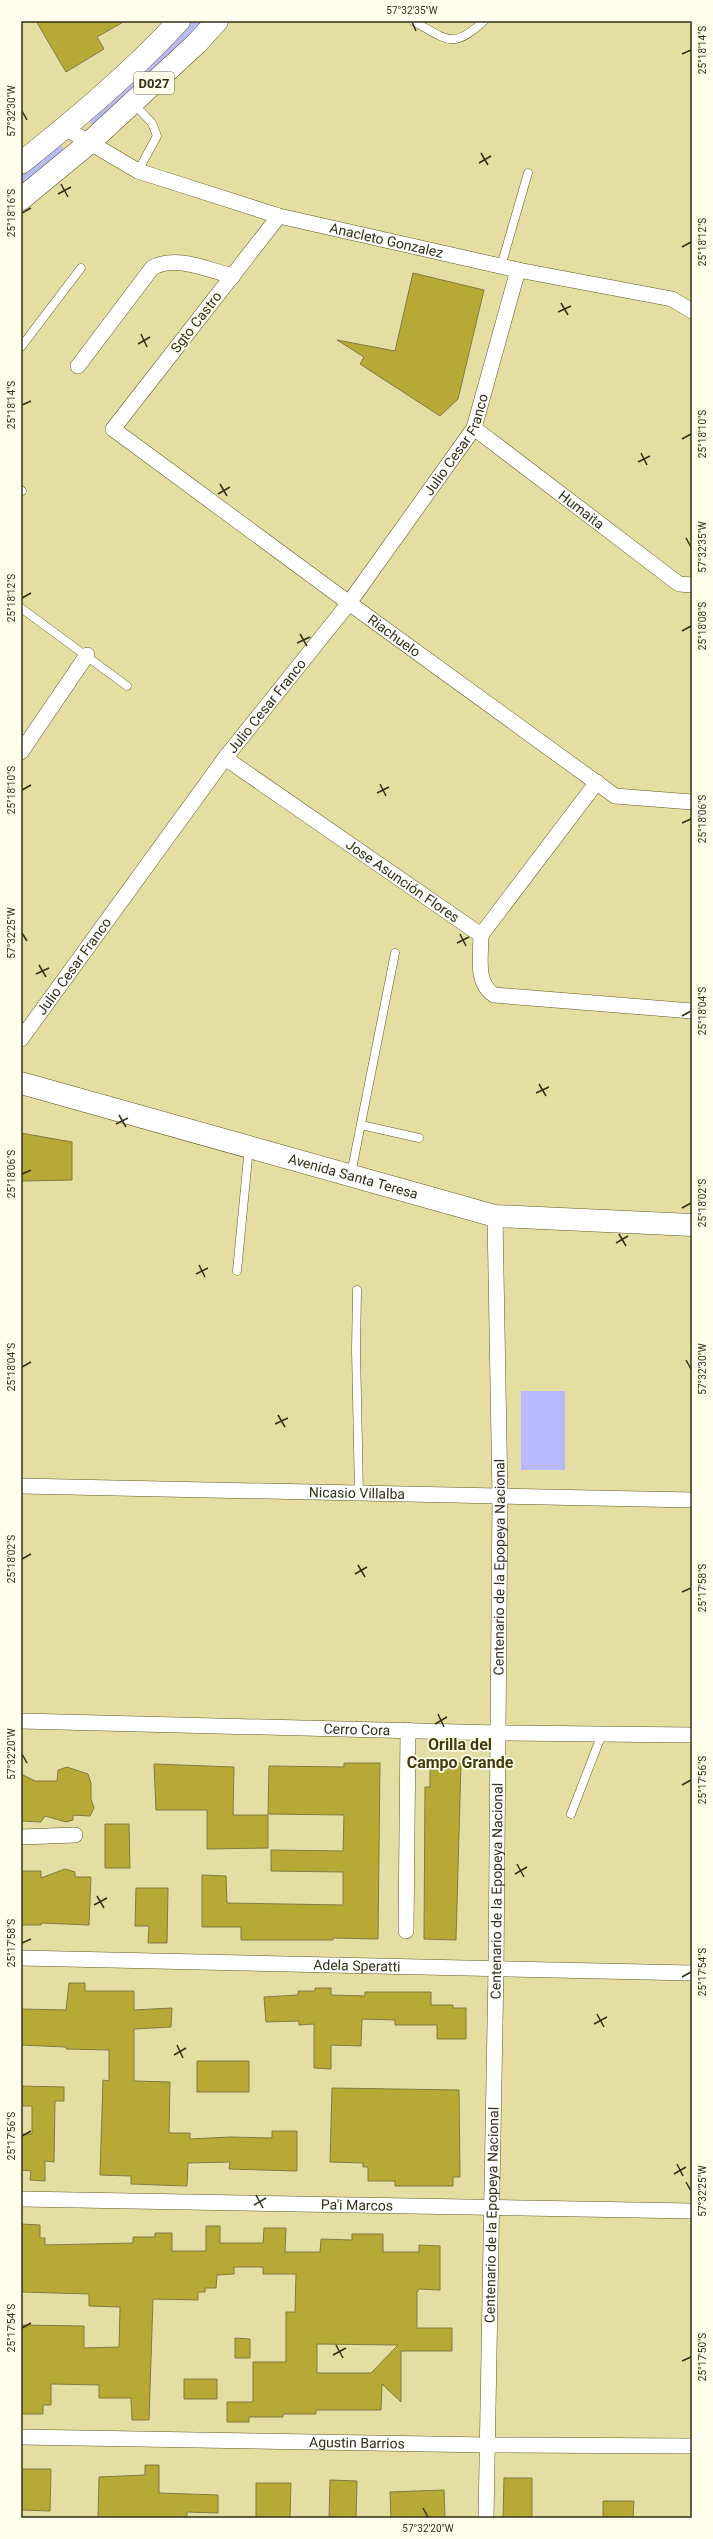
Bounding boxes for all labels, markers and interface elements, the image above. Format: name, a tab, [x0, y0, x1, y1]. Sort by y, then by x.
text: 57°32'35"W	[386, 5, 438, 16]
text: 25°18'14"S	[697, 26, 708, 74]
road number: D027	[134, 72, 174, 94]
text: 57°32'30"W	[6, 85, 17, 137]
text: 25°18'16"S	[6, 189, 17, 237]
text: 25°18'12"S	[697, 218, 708, 266]
street label: Anacleto Gonzalez	[328, 220, 445, 261]
street label: Sgto Castro	[167, 288, 225, 356]
text: 25°18'14"S	[6, 381, 17, 429]
street label: Julio Cesar Franco	[420, 392, 491, 498]
text: 25°18'10"S	[697, 410, 708, 458]
street label: Humaita	[555, 487, 607, 532]
text: 57°32'35"W	[697, 521, 708, 573]
text: 25°18'12"S	[6, 574, 17, 622]
text: 25°18'08"S	[697, 602, 708, 650]
street label: Riachuelo	[365, 611, 424, 660]
street label: Julio Cesar Franco	[224, 656, 309, 756]
text: 25°18'10"S	[6, 766, 17, 814]
text: 25°18'06"S	[697, 795, 708, 843]
street label: Jose Asunción Flores	[343, 836, 462, 926]
text: 57°32'25"W	[6, 907, 17, 959]
street label: Julio Cesar Franco	[33, 914, 114, 1018]
text: 25°18'04"S	[697, 987, 708, 1035]
text: 25°18'06"S	[6, 1150, 17, 1198]
street label: Avenida Santa Teresa	[286, 1150, 420, 1202]
text: 25°18'02"S	[697, 1179, 708, 1227]
text: 25°18'04"S	[6, 1343, 17, 1391]
text: 57°32'30"W	[697, 1343, 708, 1395]
street label: Centenario de la Epopeya Nacional	[490, 1459, 508, 1675]
street label: Nicasio Villalba	[309, 1484, 405, 1502]
text: 25°18'02"S	[6, 1535, 17, 1583]
text: 25°17'58"S	[697, 1564, 708, 1612]
street label: Cerro Cora	[323, 1721, 390, 1738]
text: 57°32'20"W	[6, 1728, 17, 1780]
district label: Orilla del Campo Grande	[407, 1735, 514, 1772]
text: 25°17'56"S	[697, 1756, 708, 1804]
street label: Centenario de la Epopeya Nacional	[487, 1783, 506, 1999]
text: 25°17'58"S	[6, 1919, 17, 1967]
text: 25°17'54"S	[697, 1948, 708, 1996]
street label: Adela Speratti	[313, 1957, 401, 1974]
street label: Centenario de la Epopeya Nacional	[482, 2107, 501, 2323]
text: 25°17'56"S	[6, 2112, 17, 2160]
text: 57°32'25"W	[697, 2165, 708, 2217]
street label: Pa'i Marcos	[321, 2196, 393, 2214]
text: 25°17'54"S	[6, 2304, 17, 2352]
text: 25°17'50"S	[697, 2333, 708, 2381]
street label: Agustin Barrios	[309, 2434, 405, 2452]
text: 57°32'20"W	[402, 2523, 454, 2534]

